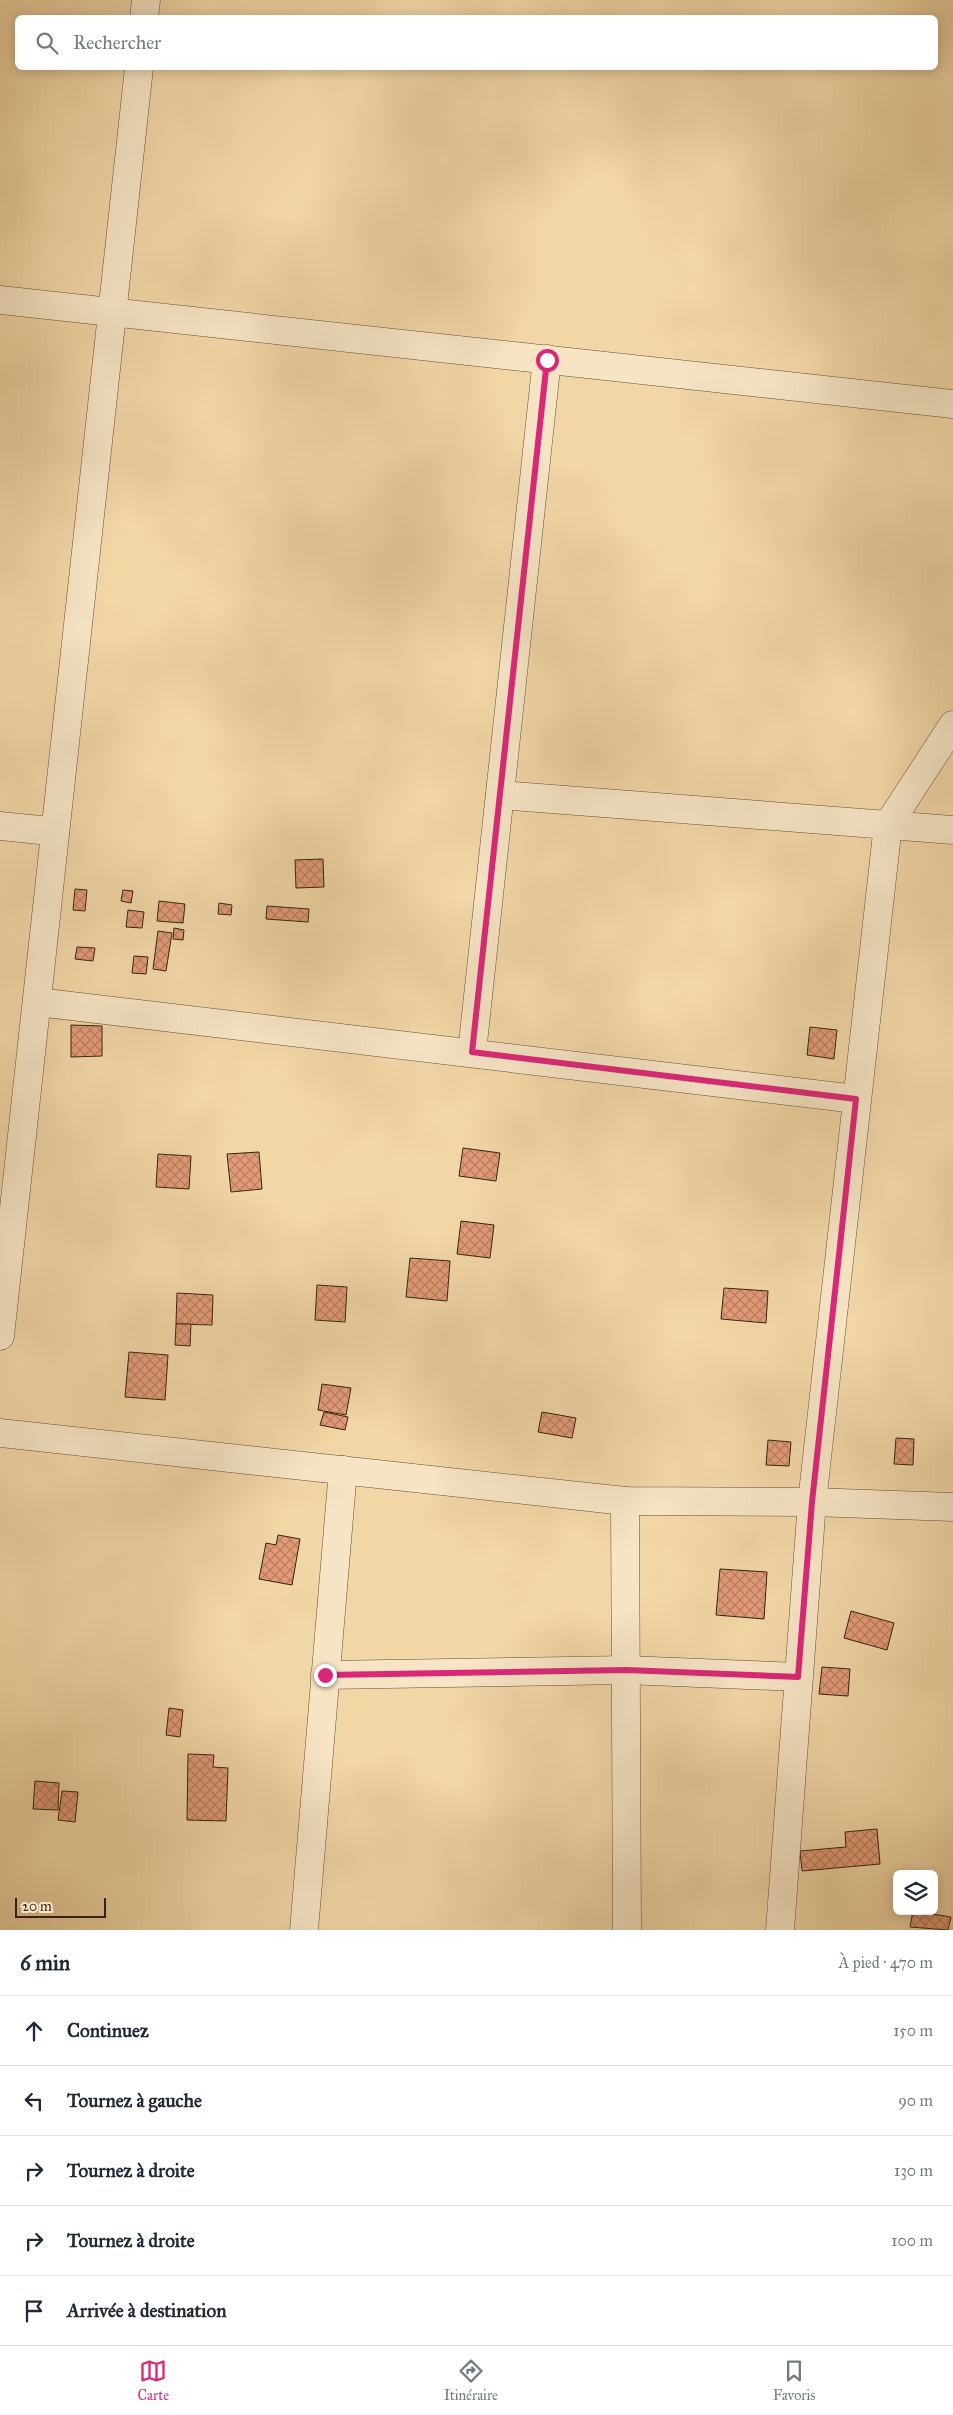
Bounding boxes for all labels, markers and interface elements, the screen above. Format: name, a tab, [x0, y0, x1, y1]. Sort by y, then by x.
search box	[15, 15, 938, 70]
icon: search	[33, 29, 61, 57]
text: Rechercher	[73, 31, 161, 54]
route start	[536, 349, 559, 372]
route end	[314, 1664, 337, 1687]
map controls	[893, 1870, 938, 1915]
button: layers	[893, 1870, 938, 1915]
scale bar	[15, 1895, 106, 1918]
text: 20 m	[22, 1898, 52, 1915]
text: 6 min	[20, 1950, 70, 1976]
text: À pied · 470 m	[838, 1953, 933, 1972]
icon: ahead	[20, 2017, 48, 2045]
text: Continuez	[67, 2019, 149, 2042]
text: 150 m	[893, 2021, 933, 2040]
icon: left	[20, 2087, 48, 2115]
text: Tournez à gauche	[67, 2089, 202, 2112]
text: 90 m	[898, 2091, 933, 2110]
icon: right	[20, 2157, 48, 2185]
text: Tournez à droite	[67, 2159, 195, 2182]
text: 130 m	[894, 2161, 933, 2180]
icon: right	[20, 2227, 48, 2255]
text: Tournez à droite	[67, 2229, 195, 2252]
text: 100 m	[891, 2231, 933, 2250]
icon: arrive	[20, 2297, 48, 2325]
text: Arrivée à destination	[67, 2299, 226, 2322]
tab: Carte	[138, 2357, 169, 2404]
tab: Itinéraire	[444, 2357, 498, 2404]
tab: Favoris	[773, 2357, 815, 2404]

